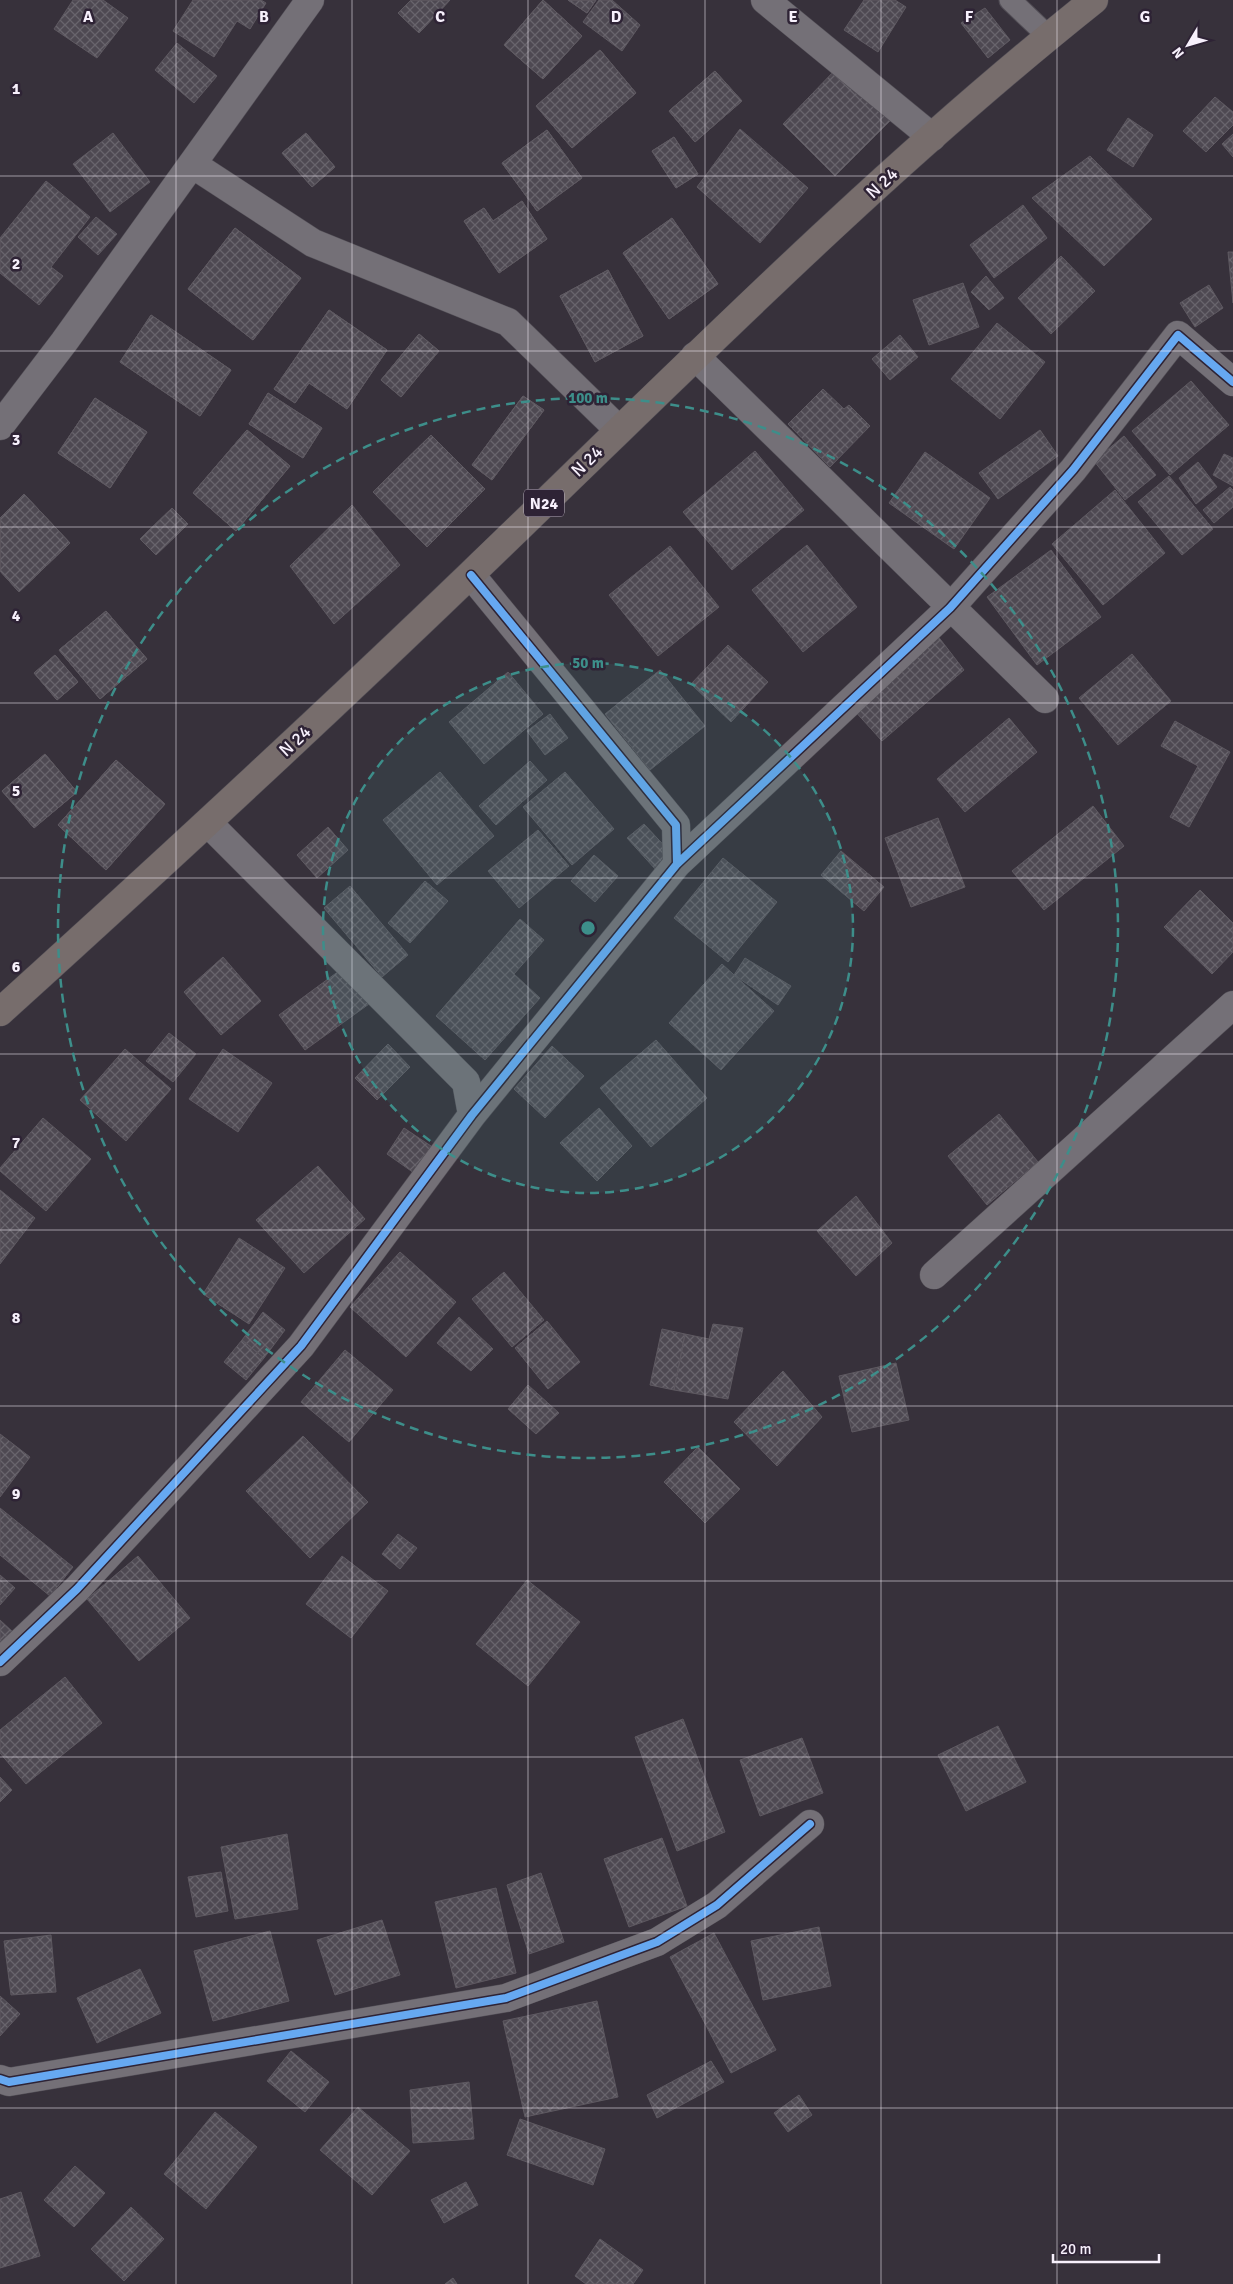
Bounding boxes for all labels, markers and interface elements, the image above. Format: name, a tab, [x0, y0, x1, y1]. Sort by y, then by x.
text: A	[83, 7, 94, 27]
text: B	[259, 7, 269, 27]
text: C	[435, 7, 445, 27]
text: D	[611, 7, 622, 27]
text: E	[788, 7, 798, 27]
text: F	[965, 7, 974, 27]
text: G	[1140, 7, 1150, 27]
north arrow	[1163, 20, 1213, 70]
text: N	[1168, 44, 1188, 62]
text: 1	[12, 79, 21, 99]
street label: N 24	[861, 163, 903, 203]
text: 2	[12, 254, 20, 274]
text: 100 m	[568, 389, 608, 407]
text: 3	[12, 430, 20, 450]
street label: N 24	[567, 441, 608, 481]
road number: N24	[524, 489, 564, 516]
text: 4	[12, 606, 21, 626]
text: 50 m	[572, 654, 604, 672]
street label: N 24	[274, 721, 316, 761]
text: 5	[12, 781, 20, 801]
centre of rings	[579, 919, 597, 937]
text: 6	[12, 957, 21, 977]
text: 7	[12, 1133, 21, 1153]
text: 8	[12, 1308, 21, 1328]
text: 9	[12, 1484, 21, 1504]
scale bar	[1053, 2232, 1159, 2264]
text: 20 m	[1060, 2240, 1091, 2258]

